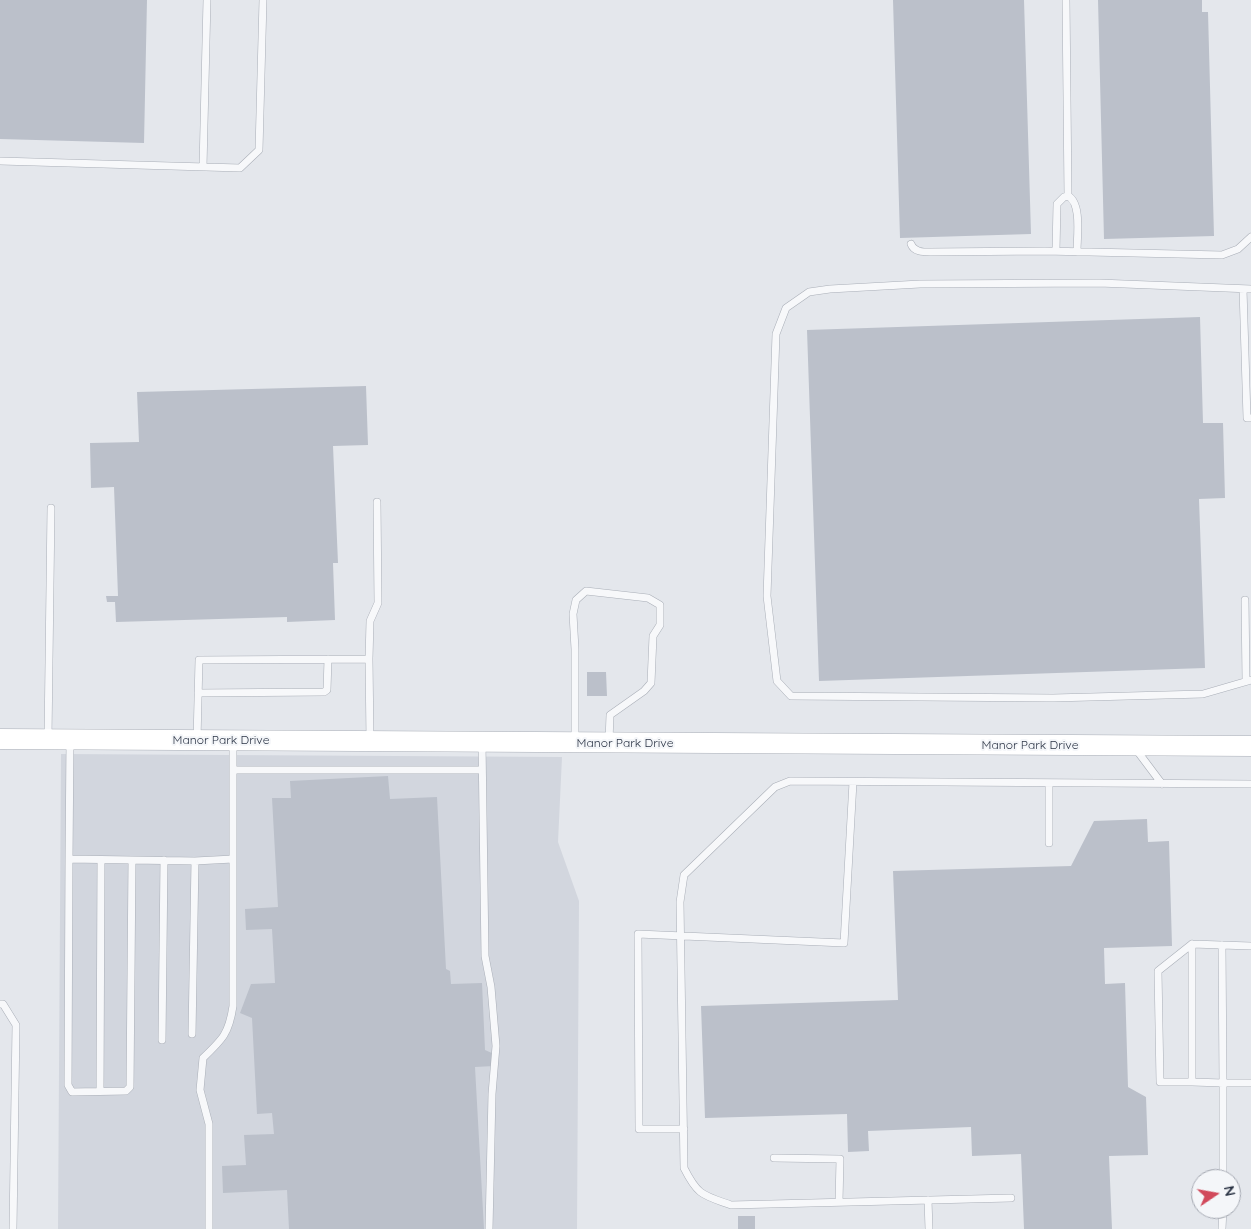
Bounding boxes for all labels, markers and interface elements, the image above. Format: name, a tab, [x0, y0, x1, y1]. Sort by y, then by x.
street label: Manor Park Drive	[173, 733, 269, 747]
street label: Manor Park Drive	[577, 736, 673, 750]
street label: Manor Park Drive	[982, 738, 1078, 752]
north arrow	[1191, 1169, 1241, 1219]
text: N	[1220, 1184, 1240, 1198]

